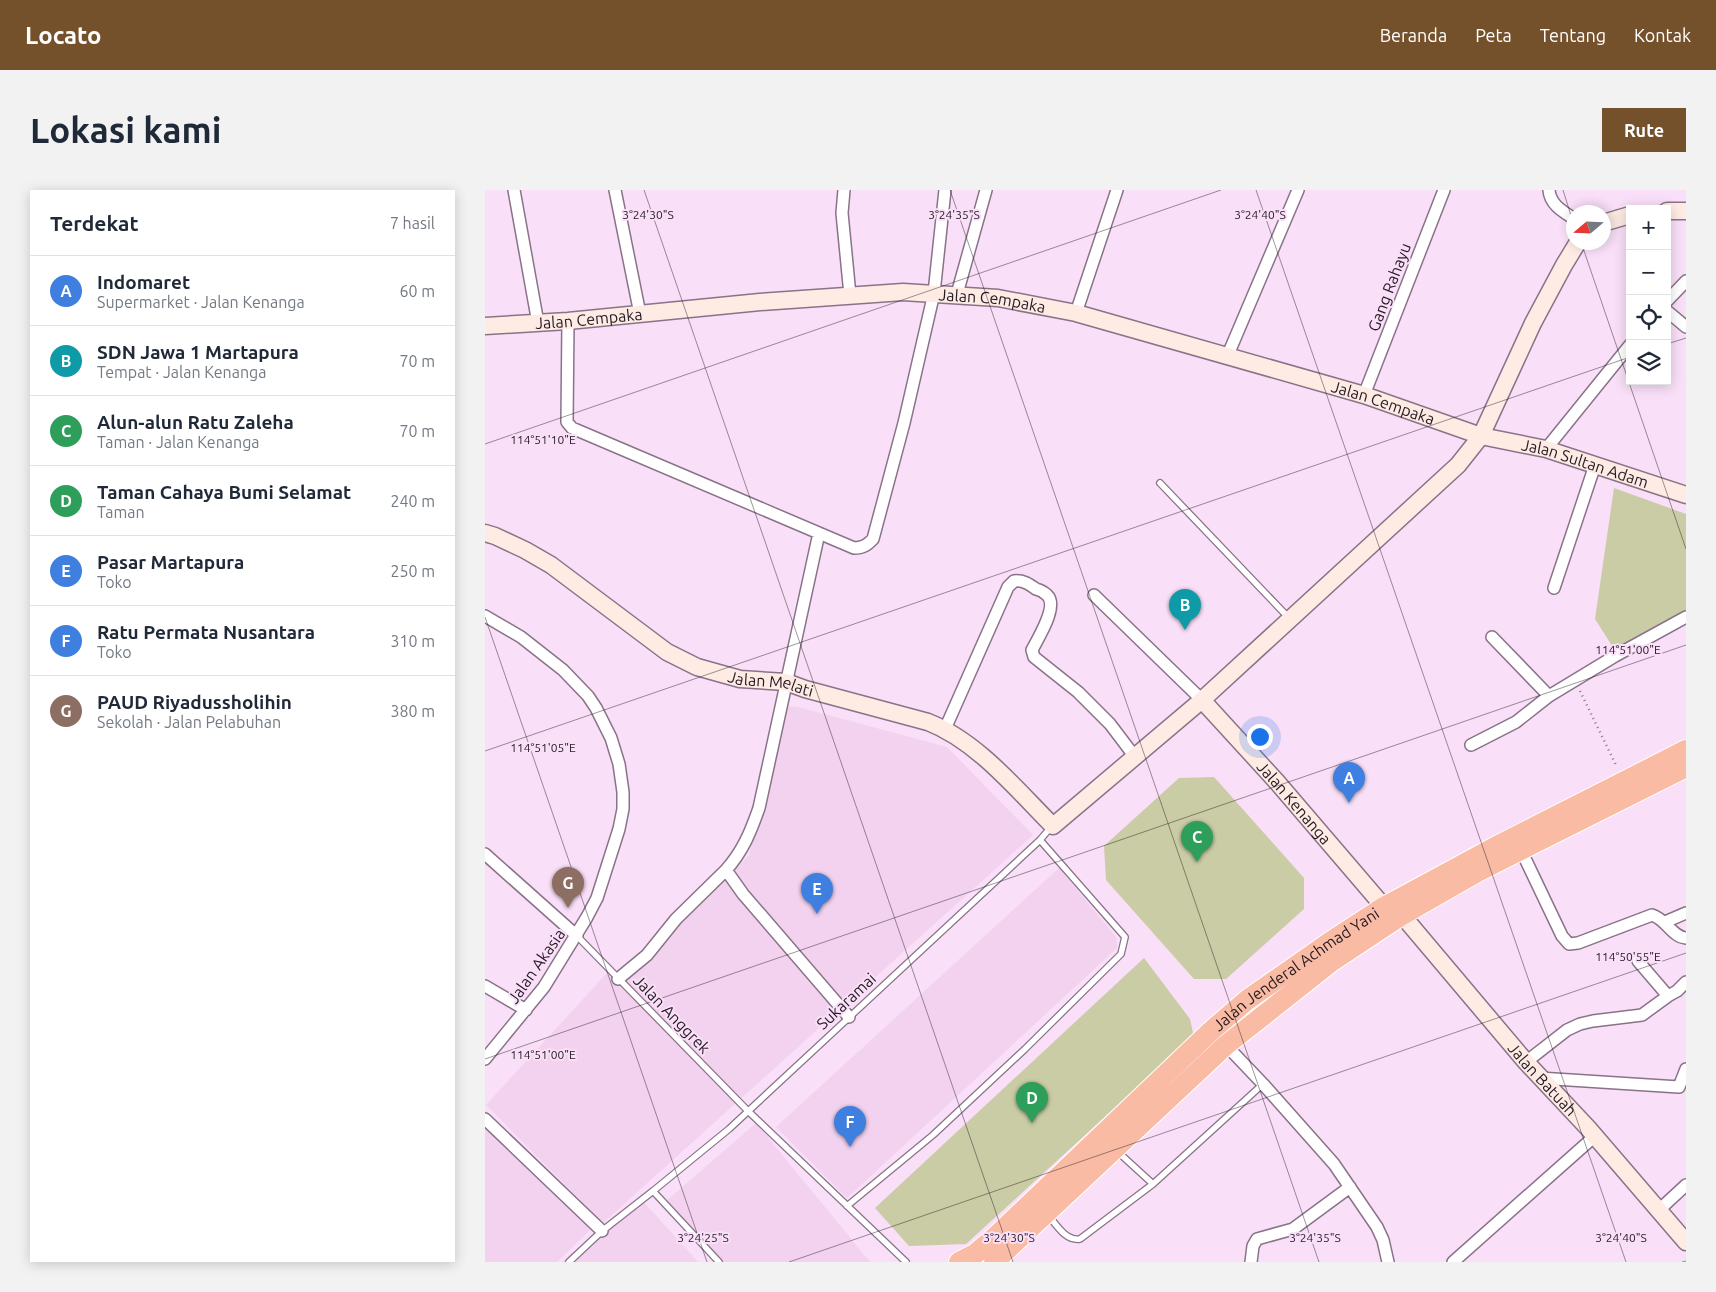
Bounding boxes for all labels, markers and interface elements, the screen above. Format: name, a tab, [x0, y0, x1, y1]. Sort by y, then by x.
text: Locato	[25, 22, 101, 49]
text: Beranda	[1380, 25, 1447, 45]
text: Peta	[1475, 25, 1512, 45]
text: Tentang	[1540, 25, 1606, 45]
text: Kontak	[1634, 25, 1691, 45]
button: Rute	[1602, 108, 1686, 152]
text: Lokasi kami	[30, 110, 222, 150]
north arrow	[1566, 205, 1611, 250]
map controls	[1626, 205, 1671, 385]
button: +	[1626, 205, 1671, 250]
text: 3°24'30"S	[622, 208, 674, 221]
text: 3°24'35"S	[928, 208, 980, 221]
text: 3°24'40"S	[1234, 208, 1286, 221]
text: Terdekat	[50, 211, 138, 235]
text: 7 hasil	[390, 214, 435, 232]
street label: Gang Rahayu	[1364, 240, 1414, 334]
button: −	[1626, 250, 1671, 295]
text: Indomaret	[97, 271, 190, 293]
text: A	[60, 282, 72, 300]
text: 60 m	[399, 282, 435, 300]
street label: Jalan Cempaka	[938, 285, 1047, 316]
text: Supermarket · Jalan Kenanga	[97, 293, 305, 311]
button: locate	[1626, 295, 1671, 340]
street label: Jalan Cempaka	[534, 305, 643, 332]
button: layers	[1626, 340, 1671, 385]
text: SDN Jawa 1 Martapura	[97, 341, 299, 363]
text: B	[61, 352, 71, 370]
text: 70 m	[399, 352, 435, 370]
text: Tempat · Jalan Kenanga	[97, 363, 267, 381]
street label: Jalan Cempaka	[1329, 377, 1437, 428]
text: Alun-alun Ratu Zaleha	[97, 411, 294, 433]
text: C	[61, 422, 71, 440]
text: 70 m	[399, 422, 435, 440]
text: Taman · Jalan Kenanga	[97, 433, 260, 451]
text: 114°51'10"E	[510, 433, 576, 446]
street label: Jalan Sultan Adam	[1520, 435, 1651, 491]
text: Taman Cahaya Bumi Selamat	[97, 481, 351, 503]
text: D	[60, 492, 72, 510]
text: 240 m	[390, 492, 435, 510]
text: Taman	[97, 503, 145, 521]
text: Pasar Martapura	[97, 551, 244, 573]
text: E	[61, 562, 71, 580]
text: 250 m	[390, 562, 435, 580]
text: Toko	[97, 573, 132, 591]
pin: B	[1169, 589, 1201, 630]
text: Ratu Permata Nusantara	[97, 621, 315, 643]
text: F	[62, 632, 71, 650]
text: 310 m	[390, 632, 435, 650]
text: Toko	[97, 643, 132, 661]
text: 114°51'00"E	[1595, 643, 1661, 656]
street label: Jalan Melati	[726, 667, 815, 700]
text: PAUD Riyadussholihin	[97, 691, 292, 713]
text: G	[60, 702, 72, 720]
text: 380 m	[390, 702, 435, 720]
text: Sekolah · Jalan Pelabuhan	[97, 713, 281, 731]
your location	[1247, 724, 1273, 750]
text: 114°51'05"E	[510, 741, 576, 754]
street label: Jalan Kenanga	[1253, 757, 1335, 848]
pin: A	[1333, 762, 1365, 803]
pin: C	[1181, 821, 1213, 862]
pin: G	[552, 867, 584, 908]
pin: E	[801, 873, 833, 914]
street label: Jalan Jenderal Achmad Yani	[1209, 904, 1382, 1034]
street label: Jalan Akasia	[504, 925, 568, 1007]
text: 114°50'55"E	[1595, 950, 1661, 963]
street label: Sukaramai	[813, 969, 879, 1033]
street label: Jalan Anggrek	[630, 971, 714, 1057]
street label: Jalan Batuah	[1505, 1039, 1580, 1119]
text: 114°51'00"E	[510, 1048, 576, 1061]
pin: D	[1016, 1082, 1048, 1123]
pin: F	[834, 1106, 866, 1147]
text: 3°24'25"S	[677, 1231, 729, 1244]
text: 3°24'30"S	[983, 1231, 1035, 1244]
text: 3°24'35"S	[1289, 1231, 1341, 1244]
text: 3°24'40"S	[1595, 1231, 1647, 1244]

